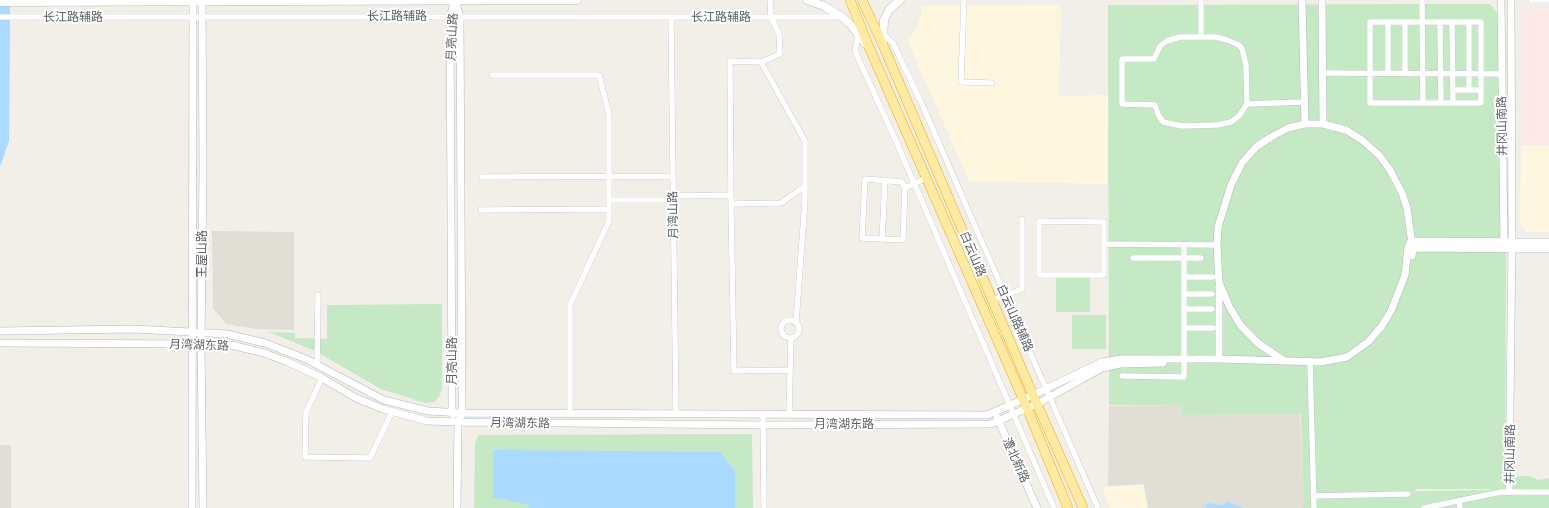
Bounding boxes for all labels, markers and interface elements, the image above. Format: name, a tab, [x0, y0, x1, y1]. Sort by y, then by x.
street label: 长江路辅路	[367, 9, 427, 23]
street label: 长江路辅路	[43, 10, 103, 24]
street label: 长江路辅路	[691, 10, 751, 24]
street label: 月亮山路	[444, 13, 460, 61]
street label: 井冈山南路	[1494, 96, 1510, 156]
street label: 月湾山路	[665, 191, 681, 239]
street label: 白云山路	[957, 229, 989, 279]
street label: 王屋山路	[195, 230, 209, 278]
street label: 白云山路辅路	[994, 282, 1036, 354]
street label: 月湾湖东路	[169, 337, 229, 353]
street label: 月亮山路	[445, 337, 459, 385]
street label: 月湾湖东路	[490, 415, 550, 431]
street label: 月湾湖东路	[814, 417, 874, 431]
street label: 井冈山南路	[1502, 424, 1518, 484]
street label: 澧北新路	[1000, 435, 1032, 485]

